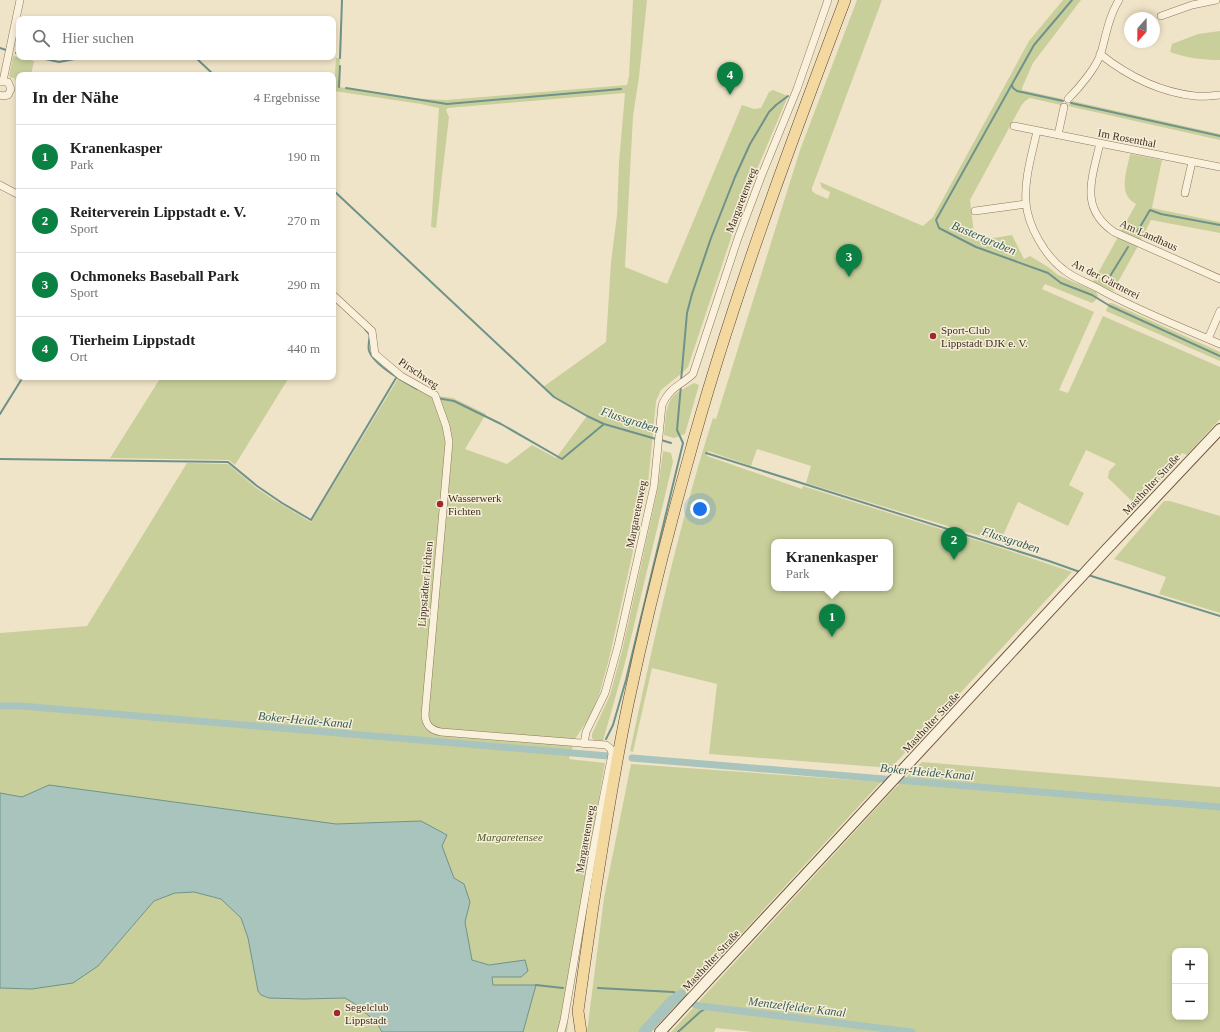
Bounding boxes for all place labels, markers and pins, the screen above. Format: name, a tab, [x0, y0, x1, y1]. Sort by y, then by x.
pin: 4	[717, 62, 743, 95]
pin: 3	[836, 244, 862, 277]
place label: Sport-Club Lippstadt DJK e. V.	[941, 324, 1028, 349]
marker: Sport-Club Lippstadt DJK e. V.	[928, 331, 938, 341]
place label: Wasserwerk Fichten	[448, 492, 502, 517]
marker: Wasserwerk Fichten	[435, 499, 445, 509]
pin: 2	[941, 527, 967, 560]
pin: 1	[819, 604, 845, 637]
place label: Segelclub Lippstadt	[345, 1001, 389, 1026]
marker: Segelclub Lippstadt	[332, 1008, 342, 1018]

